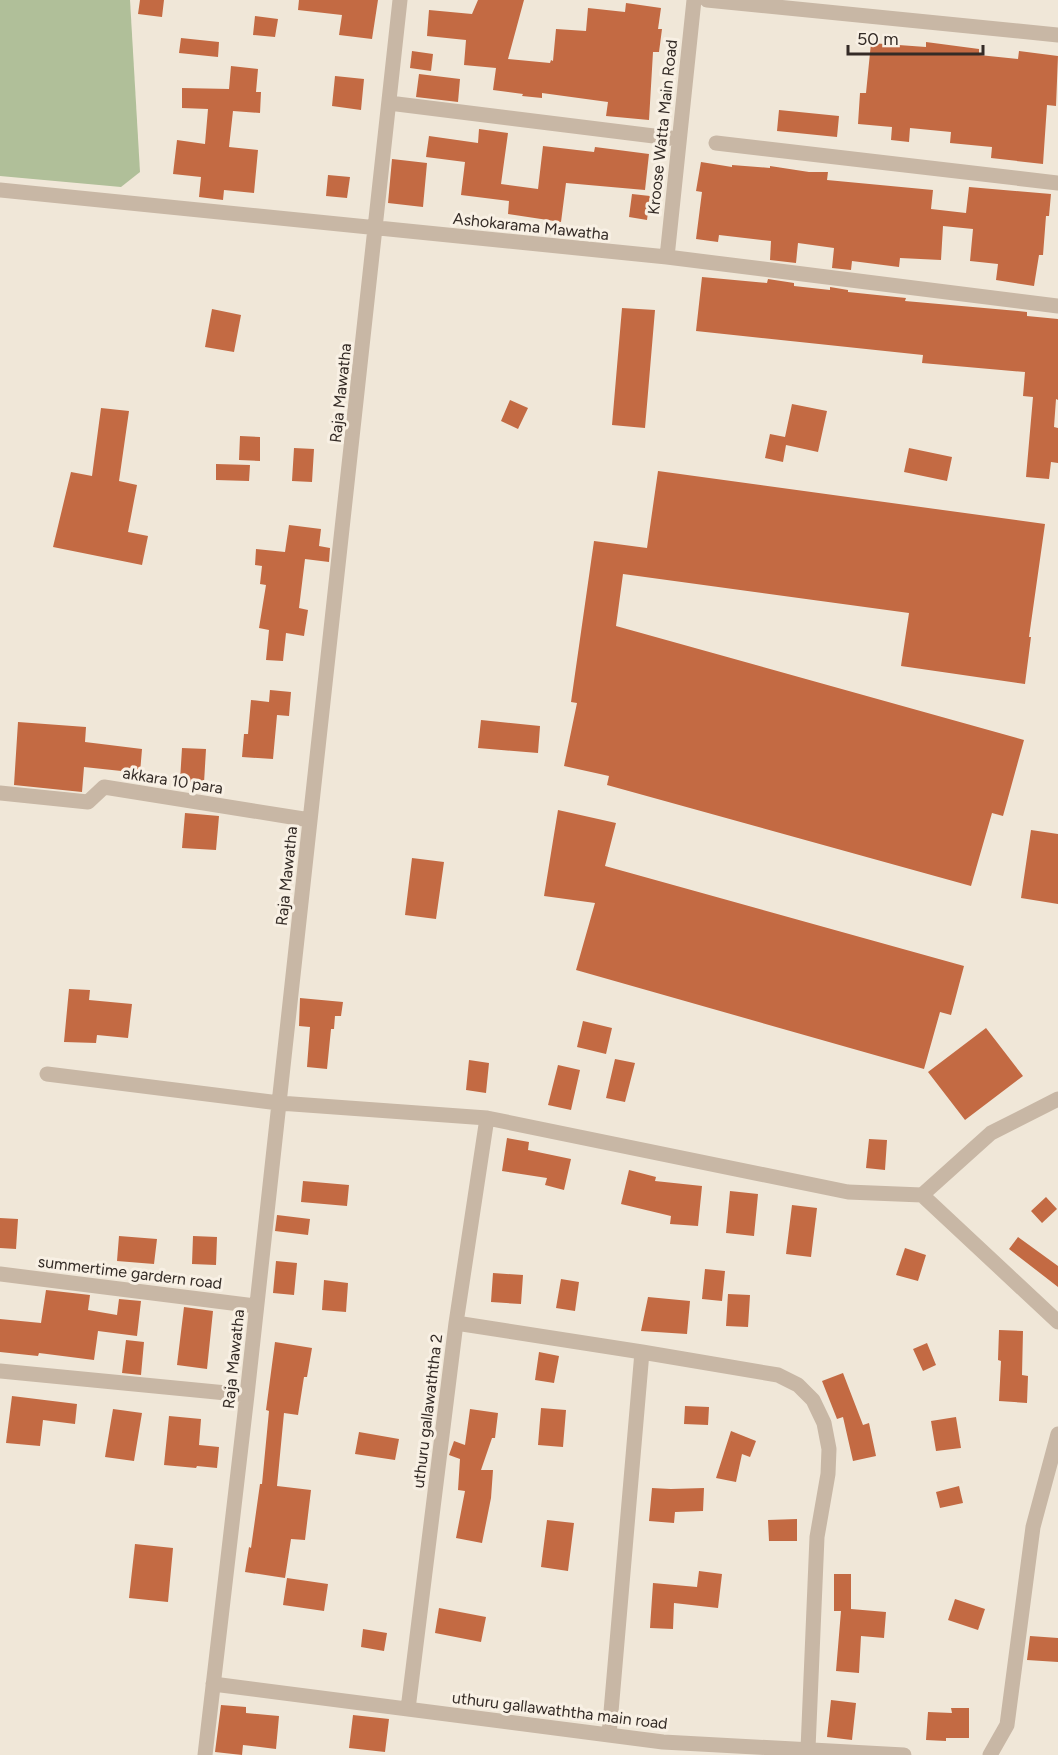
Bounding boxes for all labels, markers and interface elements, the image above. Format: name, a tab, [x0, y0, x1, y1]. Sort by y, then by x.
scale bar	[848, 18, 983, 56]
text: 50 m	[857, 28, 899, 50]
street label: Kroose Watta Main Road	[644, 39, 681, 216]
street label: Ashokarama Mawatha	[452, 209, 610, 244]
street label: Raja Mawatha	[326, 342, 355, 444]
street label: akkara 10 para	[121, 763, 224, 798]
street label: Raja Mawatha	[272, 825, 301, 927]
street label: summertime gardern road	[37, 1252, 223, 1293]
street label: Raja Mawatha	[219, 1308, 248, 1410]
street label: uthuru gallawaththa 2	[409, 1333, 446, 1489]
street label: uthuru gallawaththa main road	[451, 1688, 669, 1733]

